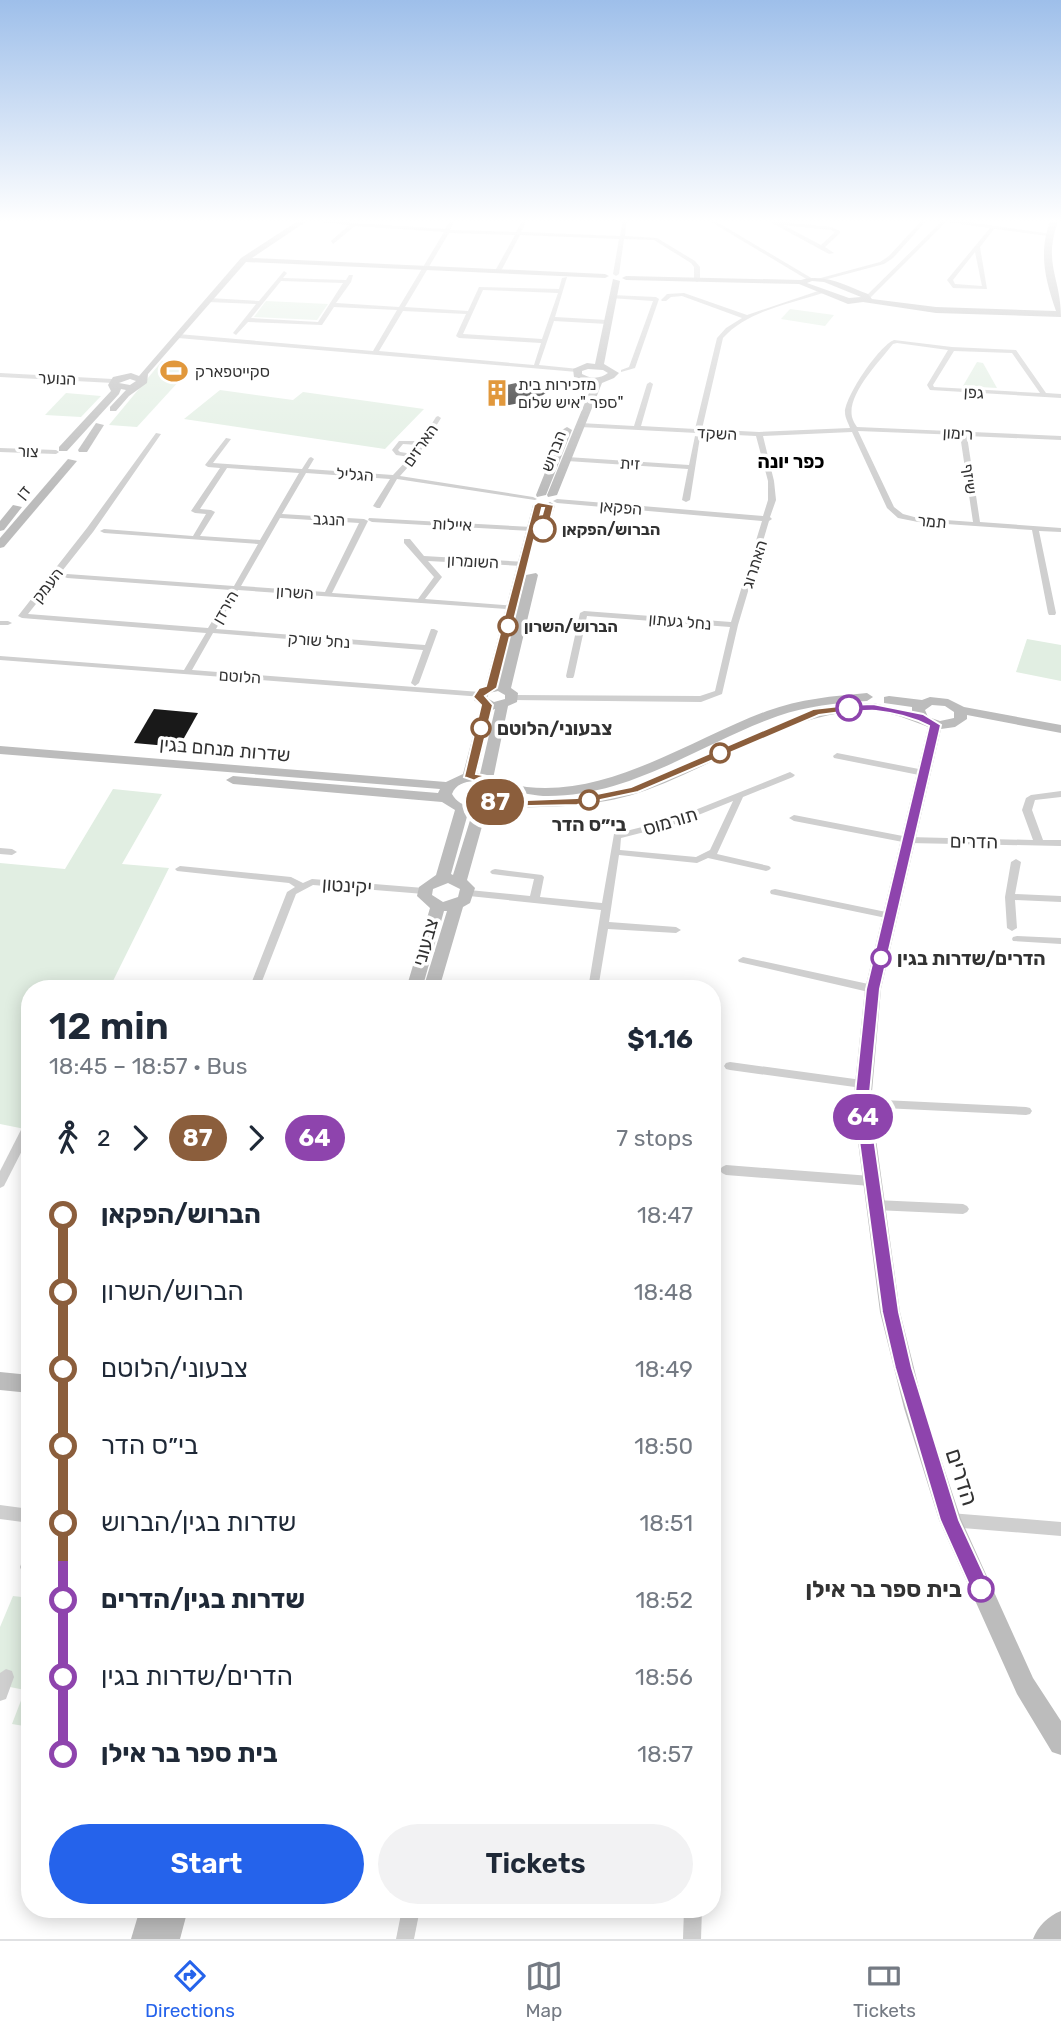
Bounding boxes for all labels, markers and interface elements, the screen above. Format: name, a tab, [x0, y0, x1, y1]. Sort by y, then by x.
sports icon: סקייטפארק	[159, 356, 189, 386]
place label: סקייטפארק	[195, 362, 270, 381]
street label: הנוער	[37, 368, 77, 389]
place label: מזכירות בית ספר "איש שלום"	[518, 375, 624, 412]
building icon: מזכירות בית ספר "איש שלום"	[482, 378, 512, 408]
street label: גפן	[963, 382, 985, 403]
street label: הארזים	[399, 420, 442, 470]
street label: השקד	[696, 423, 738, 444]
street label: רימון	[942, 423, 974, 444]
street label: הברוש	[537, 428, 570, 474]
street label: צור	[17, 441, 39, 462]
district label: כפר יונה	[758, 450, 825, 473]
street label: זית	[619, 453, 641, 474]
street label: שיזף	[958, 463, 981, 495]
street label: הגליל	[336, 464, 374, 485]
street label: דן	[12, 481, 35, 503]
street label: הפקאן	[599, 496, 643, 519]
street label: הנגב	[312, 509, 346, 530]
street label: תמר	[917, 511, 947, 532]
street label: איילות	[432, 514, 472, 535]
marker: הברוש/הפקאן	[530, 516, 556, 542]
place label: הברוש/הפקאן	[562, 520, 660, 539]
street label: האתרוג	[738, 538, 771, 591]
street label: השומרון	[447, 551, 499, 572]
street label: העמק	[28, 564, 67, 607]
street label: השרון	[275, 582, 314, 603]
street label: הירדן	[208, 587, 242, 627]
street label: נחל געתון	[648, 609, 712, 634]
marker: הברוש/השרון	[498, 616, 518, 636]
place label: הברוש/השרון	[524, 617, 618, 636]
street label: נחל שורק	[287, 629, 351, 652]
street label: הלוטם	[218, 666, 262, 687]
unlabelled marker	[836, 695, 862, 721]
place label: צבעוני/הלוטם	[497, 717, 612, 740]
marker: צבעוני/הלוטם	[471, 718, 491, 738]
street label: שדרות מנחם בגין	[159, 732, 291, 767]
unlabelled marker	[710, 743, 730, 763]
line badge: 87	[463, 779, 526, 825]
text: 87	[480, 788, 510, 816]
marker: בי״ס הדר	[579, 790, 599, 810]
street label: תורמוס	[640, 802, 700, 841]
place label: בי״ס הדר	[552, 813, 627, 836]
street label: הדרים	[950, 830, 998, 853]
street label: יקינטון	[321, 872, 373, 899]
street label: צבעוני	[408, 916, 443, 969]
place label: הדרים/שדרות בגין	[897, 947, 1046, 970]
marker: הדרים/שדרות בגין	[871, 948, 891, 968]
text: 12 min	[49, 1003, 169, 1049]
text: $1.16	[627, 1024, 693, 1055]
text: 18:45 – 18:57 · Bus	[49, 1052, 247, 1080]
line badge: 64	[832, 1094, 894, 1140]
text: 64	[847, 1103, 879, 1131]
icon: walk	[49, 1119, 87, 1157]
icon: forward	[121, 1119, 159, 1157]
icon: forward	[237, 1119, 275, 1157]
text: 2	[97, 1124, 111, 1152]
text: 87	[183, 1124, 213, 1152]
text: 64	[299, 1124, 331, 1152]
text: 7 stops	[616, 1124, 693, 1152]
text: הברוש/הפקאן	[101, 1199, 261, 1230]
text: 18:47	[637, 1201, 693, 1229]
text: הברוש/השרון	[101, 1276, 244, 1307]
text: 18:48	[634, 1278, 693, 1306]
text: צבעוני/הלוטם	[101, 1353, 248, 1384]
text: 18:49	[635, 1355, 693, 1383]
text: בי״ס הדר	[101, 1430, 198, 1461]
text: 18:50	[634, 1432, 693, 1460]
street label: הדרים	[940, 1445, 984, 1509]
text: שדרות בגין/הברוש	[101, 1507, 296, 1538]
text: 18:51	[639, 1509, 693, 1537]
place label: בית ספר בר אילן	[806, 1575, 962, 1603]
marker: בית ספר בר אילן	[968, 1576, 994, 1602]
text: שדרות בגין/הדרים	[101, 1584, 305, 1615]
text: 18:52	[635, 1586, 693, 1614]
text: הדרים/שדרות בגין	[101, 1661, 293, 1692]
text: 18:56	[635, 1663, 693, 1691]
text: בית ספר בר אילן	[101, 1738, 278, 1769]
text: 18:57	[637, 1740, 693, 1768]
button: Start	[49, 1824, 364, 1904]
button: Tickets	[378, 1824, 693, 1904]
tab: Directions	[145, 1957, 235, 2022]
tab: Map	[525, 1957, 563, 2022]
tab: Tickets	[853, 1957, 916, 2022]

